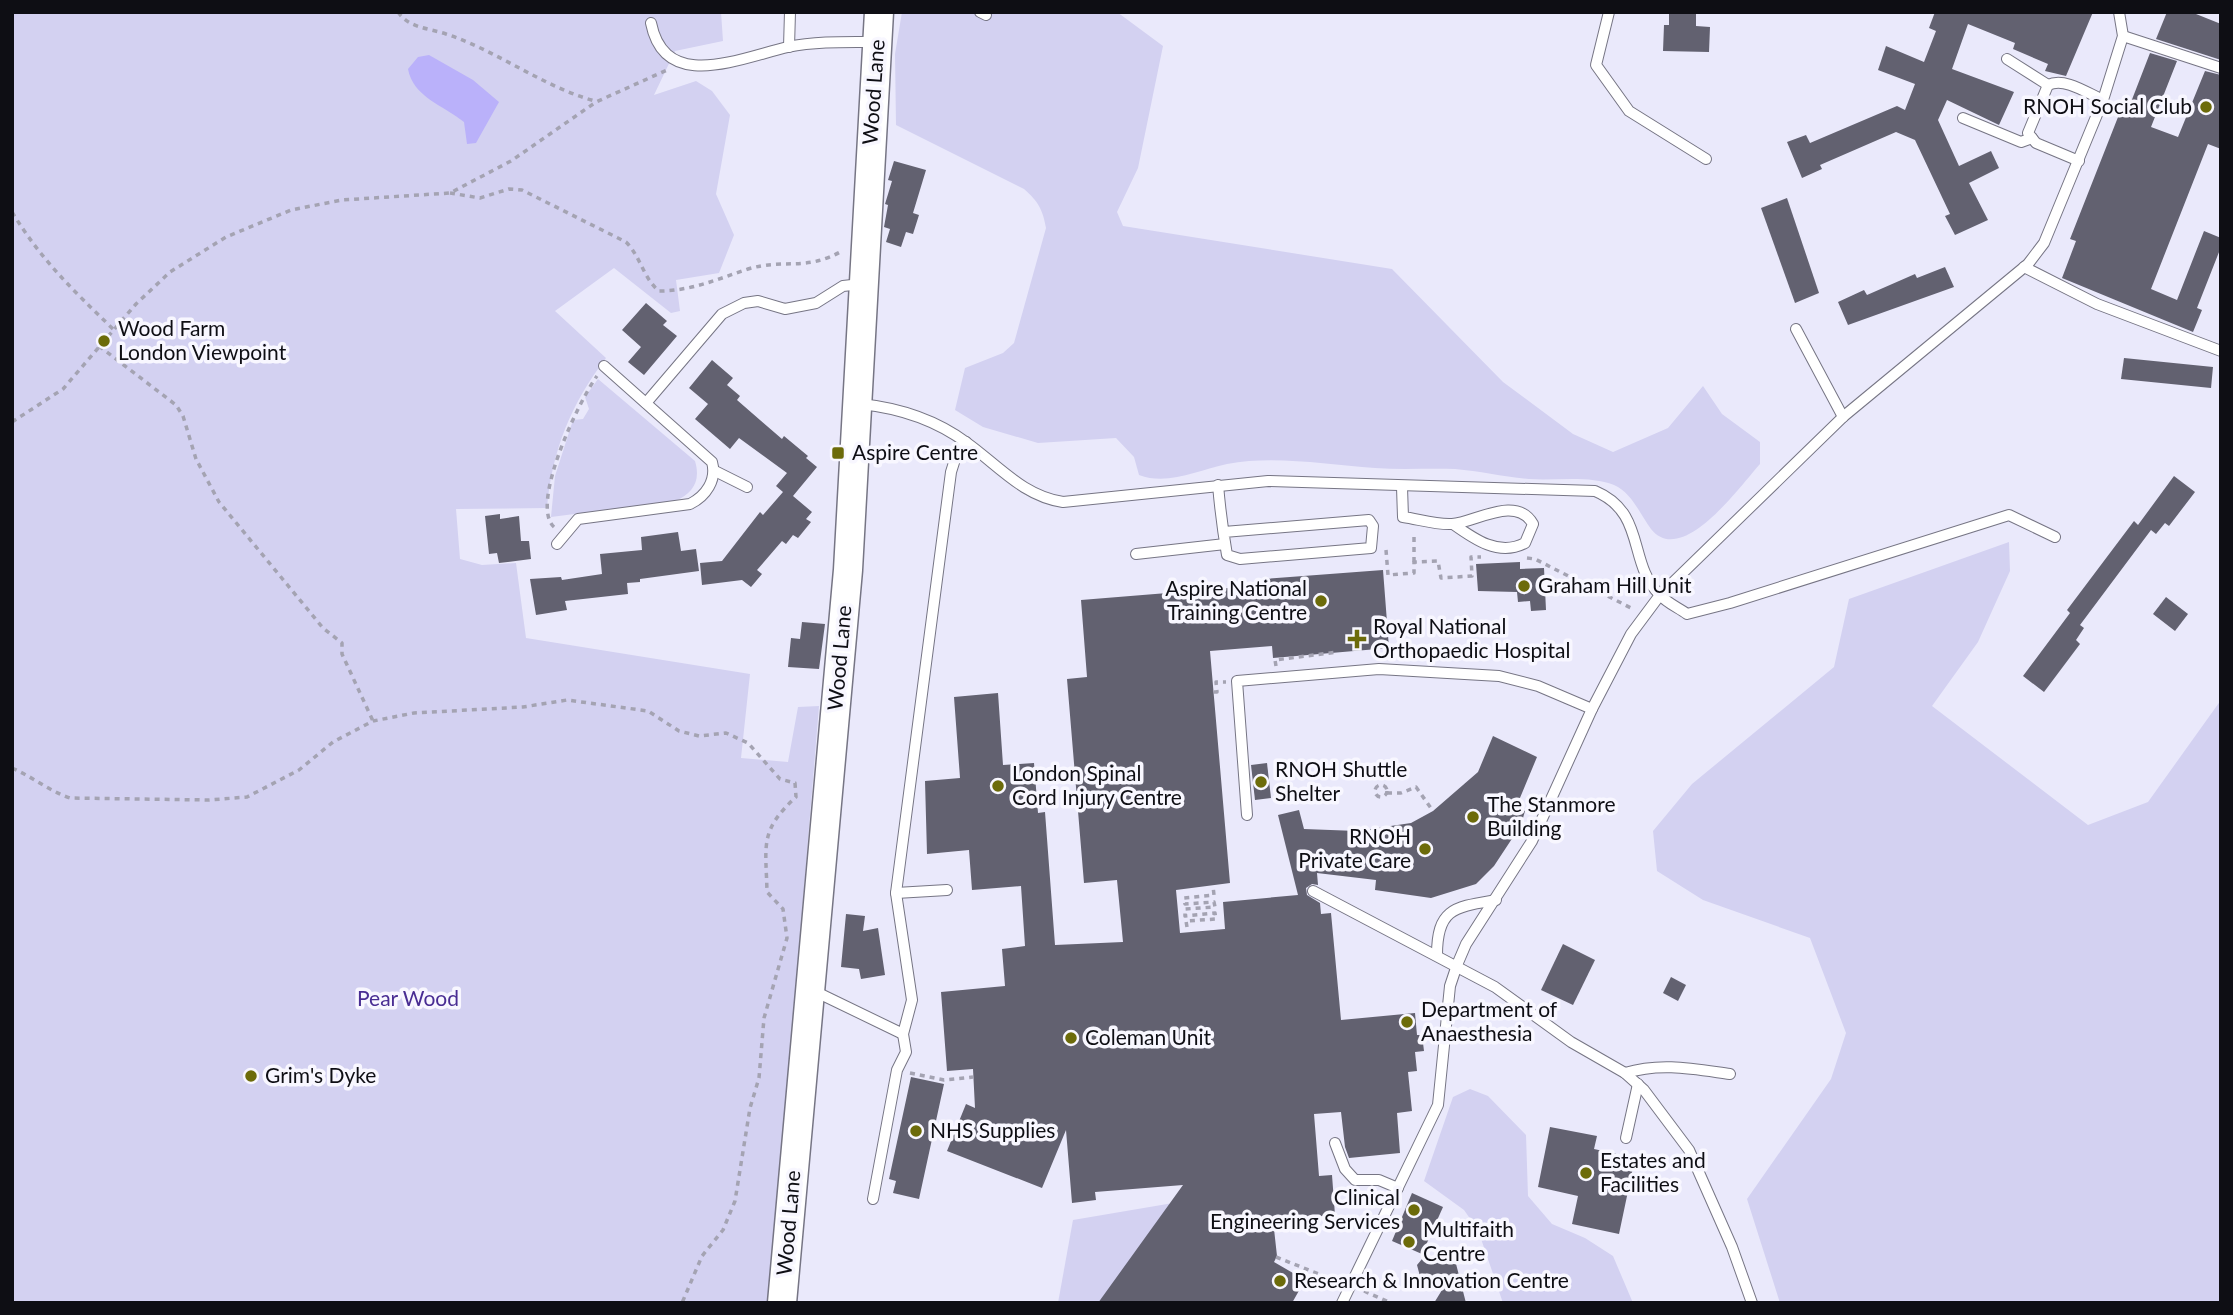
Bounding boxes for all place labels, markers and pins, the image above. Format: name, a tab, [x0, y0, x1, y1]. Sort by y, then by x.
place label: RNOH Social Club	[2023, 93, 2192, 118]
marker: RNOH Social Club	[2198, 99, 2214, 115]
place label: Wood Farm London Viewpoint	[118, 315, 287, 364]
marker: Wood Farm London Viewpoint	[96, 333, 112, 349]
place label: Aspire Centre	[852, 439, 978, 464]
marker: Aspire Centre	[830, 445, 846, 461]
place label: Graham Hill Unit	[1538, 572, 1692, 597]
place label: Aspire National Training Centre	[1165, 575, 1307, 624]
marker: Graham Hill Unit	[1516, 578, 1532, 594]
marker: Aspire National Training Centre	[1313, 593, 1329, 609]
place label: Royal National Orthopaedic Hospital	[1373, 613, 1570, 662]
marker: Royal National Orthopaedic Hospital	[1347, 629, 1367, 649]
place label: RNOH Shuttle Shelter	[1275, 756, 1407, 805]
place label: London Spinal Cord Injury Centre	[1012, 760, 1182, 809]
marker: RNOH Shuttle Shelter	[1253, 774, 1269, 790]
marker: London Spinal Cord Injury Centre	[990, 778, 1006, 794]
place label: The Stanmore Building	[1487, 791, 1616, 840]
marker: The Stanmore Building	[1465, 809, 1481, 825]
place label: RNOH Private Care	[1298, 823, 1411, 872]
marker: RNOH Private Care	[1417, 841, 1433, 857]
place label: Department of Anaesthesia	[1421, 996, 1558, 1045]
marker: Department of Anaesthesia	[1399, 1014, 1415, 1030]
place label: Coleman Unit	[1085, 1024, 1211, 1049]
marker: Coleman Unit	[1063, 1030, 1079, 1046]
place label: Grim's Dyke	[265, 1062, 376, 1087]
marker: Grim's Dyke	[243, 1068, 259, 1084]
place label: NHS Supplies	[930, 1117, 1055, 1142]
marker: NHS Supplies	[908, 1123, 924, 1139]
place label: Estates and Facilities	[1600, 1147, 1706, 1196]
marker: Estates and Facilities	[1578, 1165, 1594, 1181]
place label: Clinical Engineering Services	[1210, 1184, 1400, 1233]
marker: Clinical Engineering Services	[1406, 1202, 1422, 1218]
place label: Multifaith Centre	[1423, 1216, 1514, 1265]
marker: Multifaith Centre	[1401, 1234, 1417, 1250]
place label: Research & Innovation Centre	[1294, 1267, 1569, 1292]
marker: Research & Innovation Centre	[1272, 1273, 1288, 1289]

